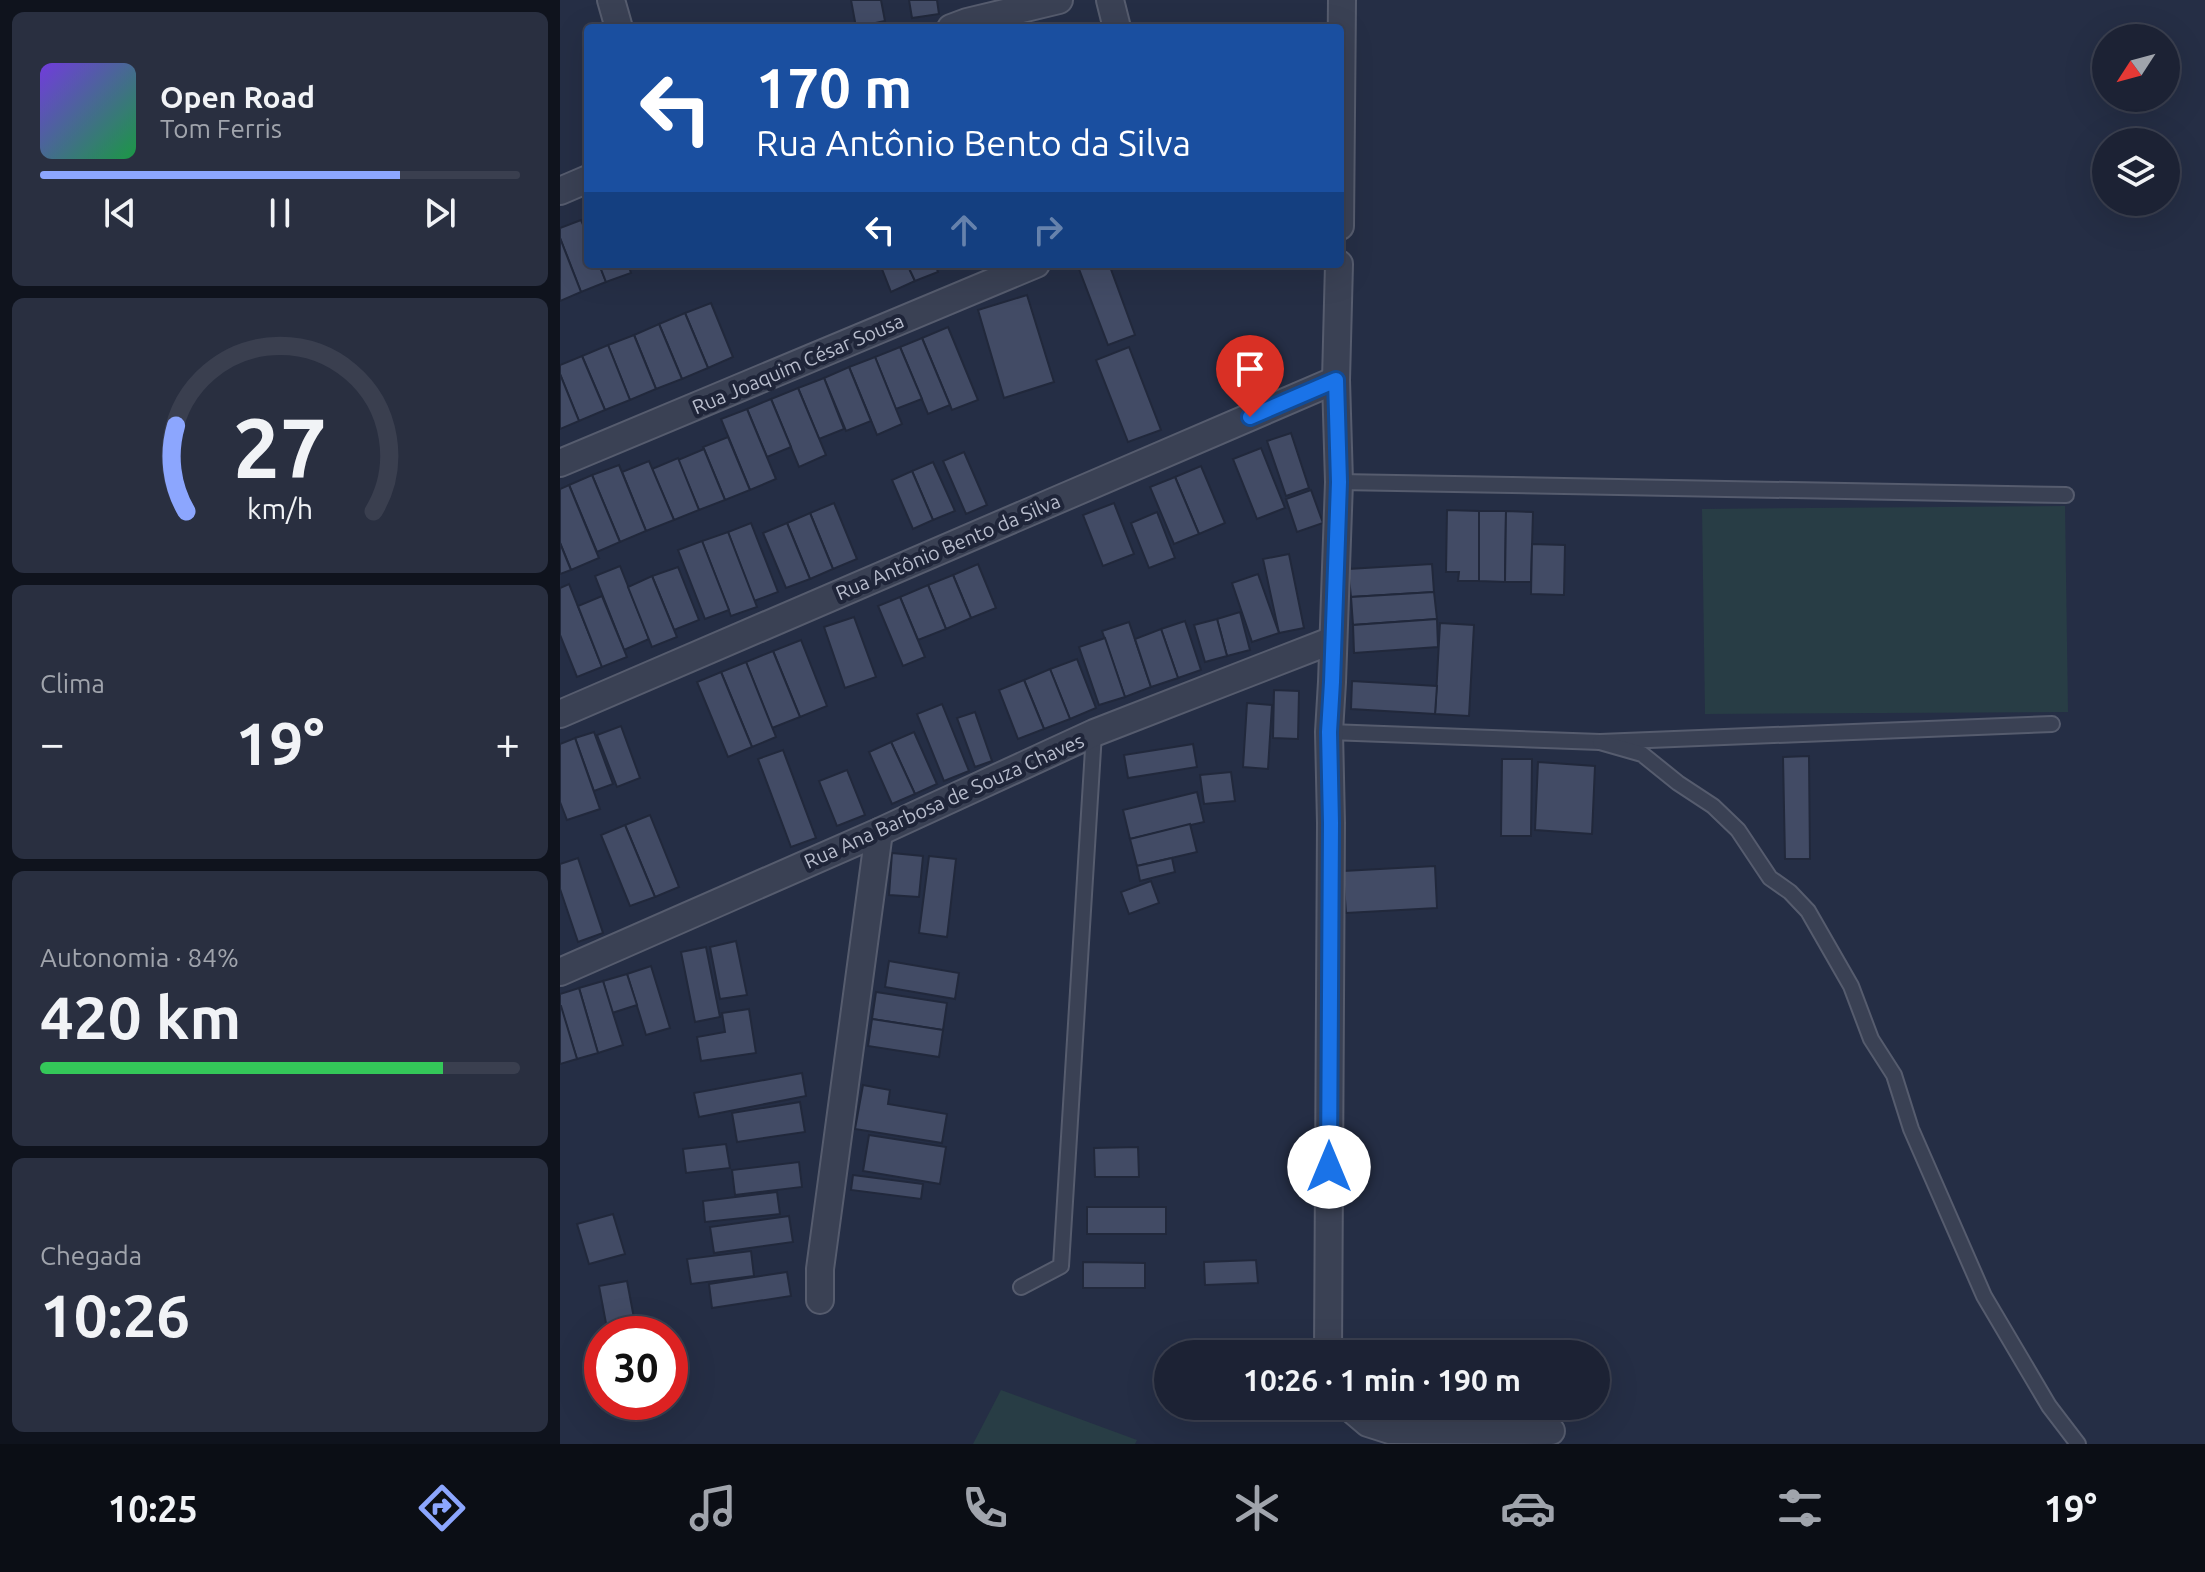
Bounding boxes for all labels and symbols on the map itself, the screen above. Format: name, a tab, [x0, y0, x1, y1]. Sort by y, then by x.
north arrow	[2092, 24, 2180, 112]
street label: Rua Joaquim César Sousa	[689, 309, 907, 419]
pin	[1216, 335, 1284, 417]
street label: Rua Antônio Bento da Silva	[832, 489, 1064, 604]
street label: Rua Ana Barbosa de Souza Chaves	[800, 728, 1087, 873]
position arrow	[1287, 1125, 1371, 1209]
speed limit sign: 30	[584, 1316, 688, 1420]

